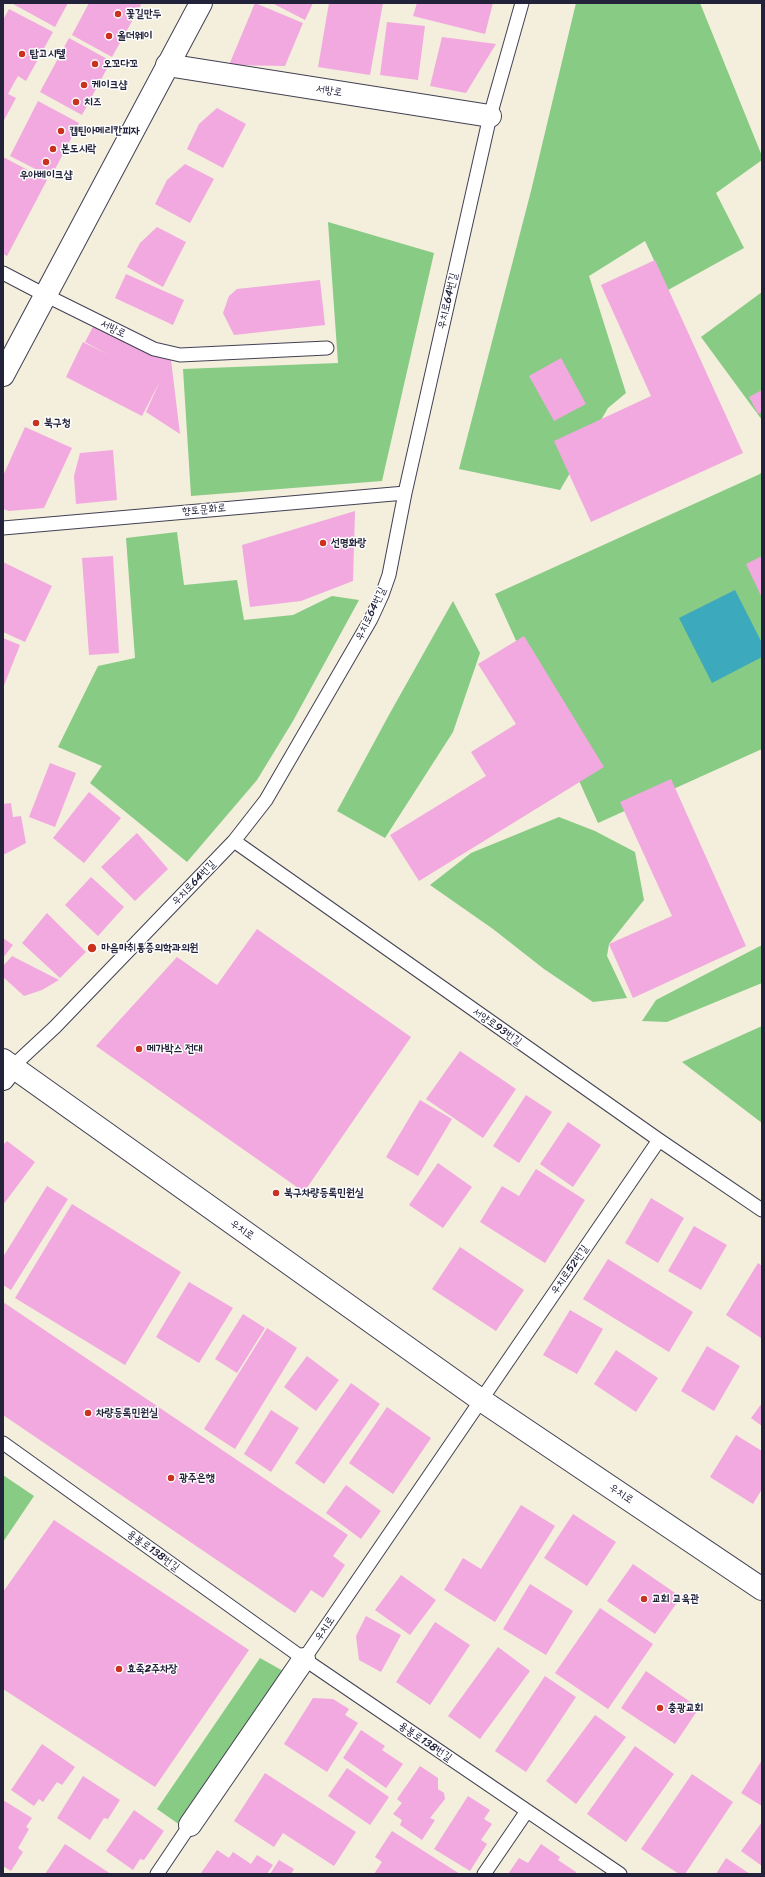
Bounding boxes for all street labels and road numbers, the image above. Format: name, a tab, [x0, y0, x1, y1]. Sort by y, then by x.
street label: 서방로	[315, 82, 343, 100]
street label: 우치로64번길	[435, 272, 461, 330]
street label: 서방로	[98, 317, 128, 341]
street label: 향토문화로	[181, 501, 227, 519]
street label: 우치로64번길	[353, 585, 389, 643]
street label: 우치로64번길	[169, 858, 219, 908]
street label: 서양로93번길	[470, 1005, 524, 1049]
street label: 우치로	[227, 1217, 257, 1243]
street label: 우치로52번길	[548, 1243, 592, 1297]
street label: 우치로	[606, 1481, 636, 1507]
street label: 용봉로138번길	[124, 1528, 182, 1574]
street label: 우치로	[312, 1614, 338, 1644]
street label: 용봉로138번길	[396, 1719, 454, 1765]

